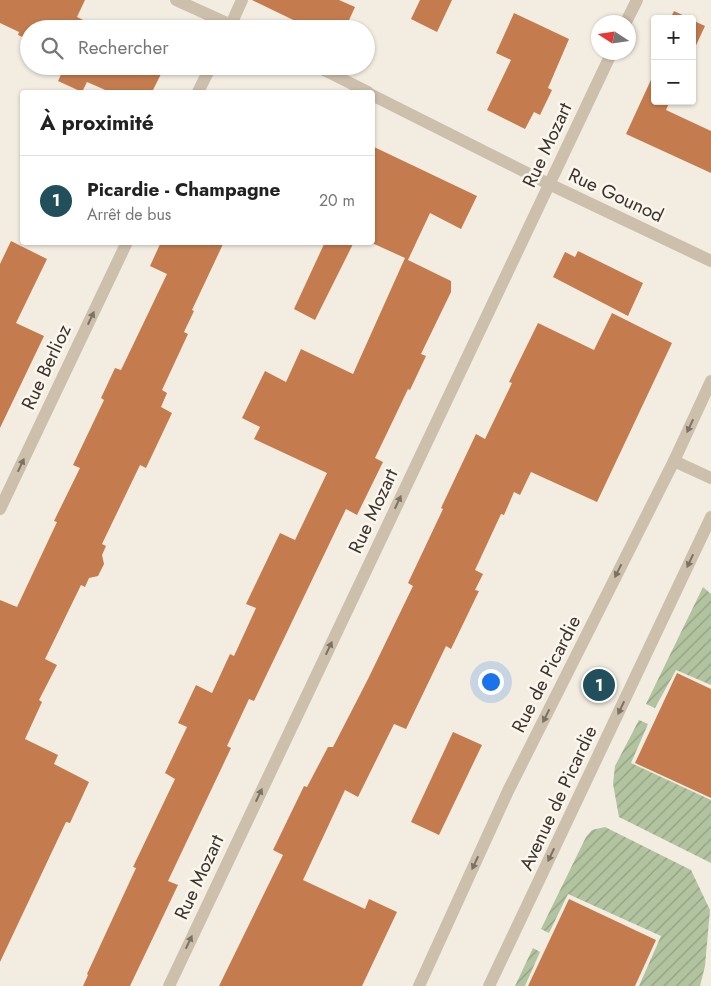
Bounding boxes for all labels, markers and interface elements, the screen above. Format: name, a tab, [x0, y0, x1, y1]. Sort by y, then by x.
north arrow	[591, 15, 636, 60]
map controls	[651, 15, 696, 105]
button: +	[651, 15, 696, 60]
search box	[20, 20, 375, 75]
icon: search	[38, 34, 66, 62]
text: Rechercher	[78, 34, 169, 61]
button: −	[651, 60, 696, 105]
street label: Rue Mozart	[516, 98, 579, 192]
text: À proximité	[40, 108, 154, 138]
street label: Rue Gounod	[564, 161, 668, 229]
text: Picardie - Champagne	[87, 176, 280, 203]
text: 1	[52, 189, 60, 212]
text: 20 m	[319, 189, 355, 212]
text: Arrêt de bus	[87, 203, 171, 226]
one-way arrow	[87, 311, 95, 325]
street label: Rue Berlioz	[15, 320, 78, 414]
one-way arrow	[686, 418, 695, 433]
one-way arrow	[17, 457, 25, 472]
street label: Rue Mozart	[342, 464, 405, 558]
one-way arrow	[394, 494, 403, 509]
one-way arrow	[686, 554, 694, 568]
one-way arrow	[614, 564, 622, 578]
street label: Rue de Picardie	[505, 611, 587, 737]
one-way arrow	[325, 641, 333, 655]
pin: 1	[583, 666, 615, 704]
your location	[478, 669, 504, 695]
one-way arrow	[617, 701, 625, 715]
one-way arrow	[541, 709, 550, 724]
street label: Avenue de Picardie	[513, 721, 603, 875]
one-way arrow	[255, 788, 263, 802]
street label: Rue Mozart	[168, 830, 231, 924]
one-way arrow	[547, 847, 556, 862]
one-way arrow	[471, 856, 479, 870]
one-way arrow	[186, 935, 194, 949]

